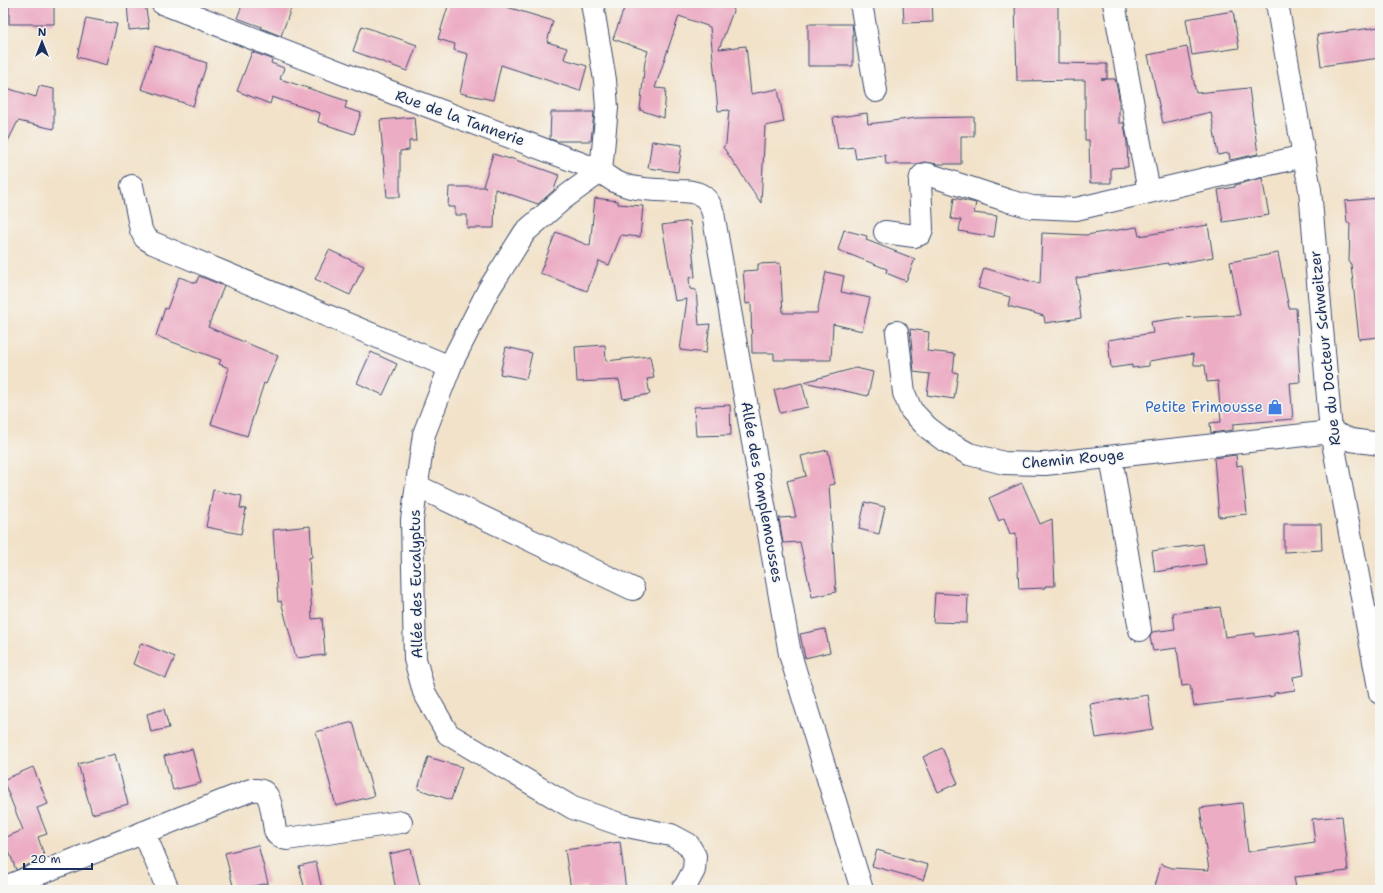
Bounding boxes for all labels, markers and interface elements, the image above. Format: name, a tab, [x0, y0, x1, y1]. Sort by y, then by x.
north arrow	[22, 22, 62, 62]
text: N	[38, 25, 47, 40]
street label: Rue de la Tannerie	[393, 85, 527, 151]
street label: Rue du Docteur Schweitzer	[1305, 249, 1345, 447]
place label: Petite Frimousse	[1145, 397, 1263, 417]
shop icon: Petite Frimousse	[1266, 398, 1284, 416]
street label: Allée des Pamplemousses	[736, 400, 788, 584]
street label: Chemin Rouge	[1021, 445, 1125, 473]
street label: Allée des Eucalyptus	[405, 509, 427, 659]
scale bar	[24, 845, 92, 871]
text: 20 m	[30, 851, 61, 867]

